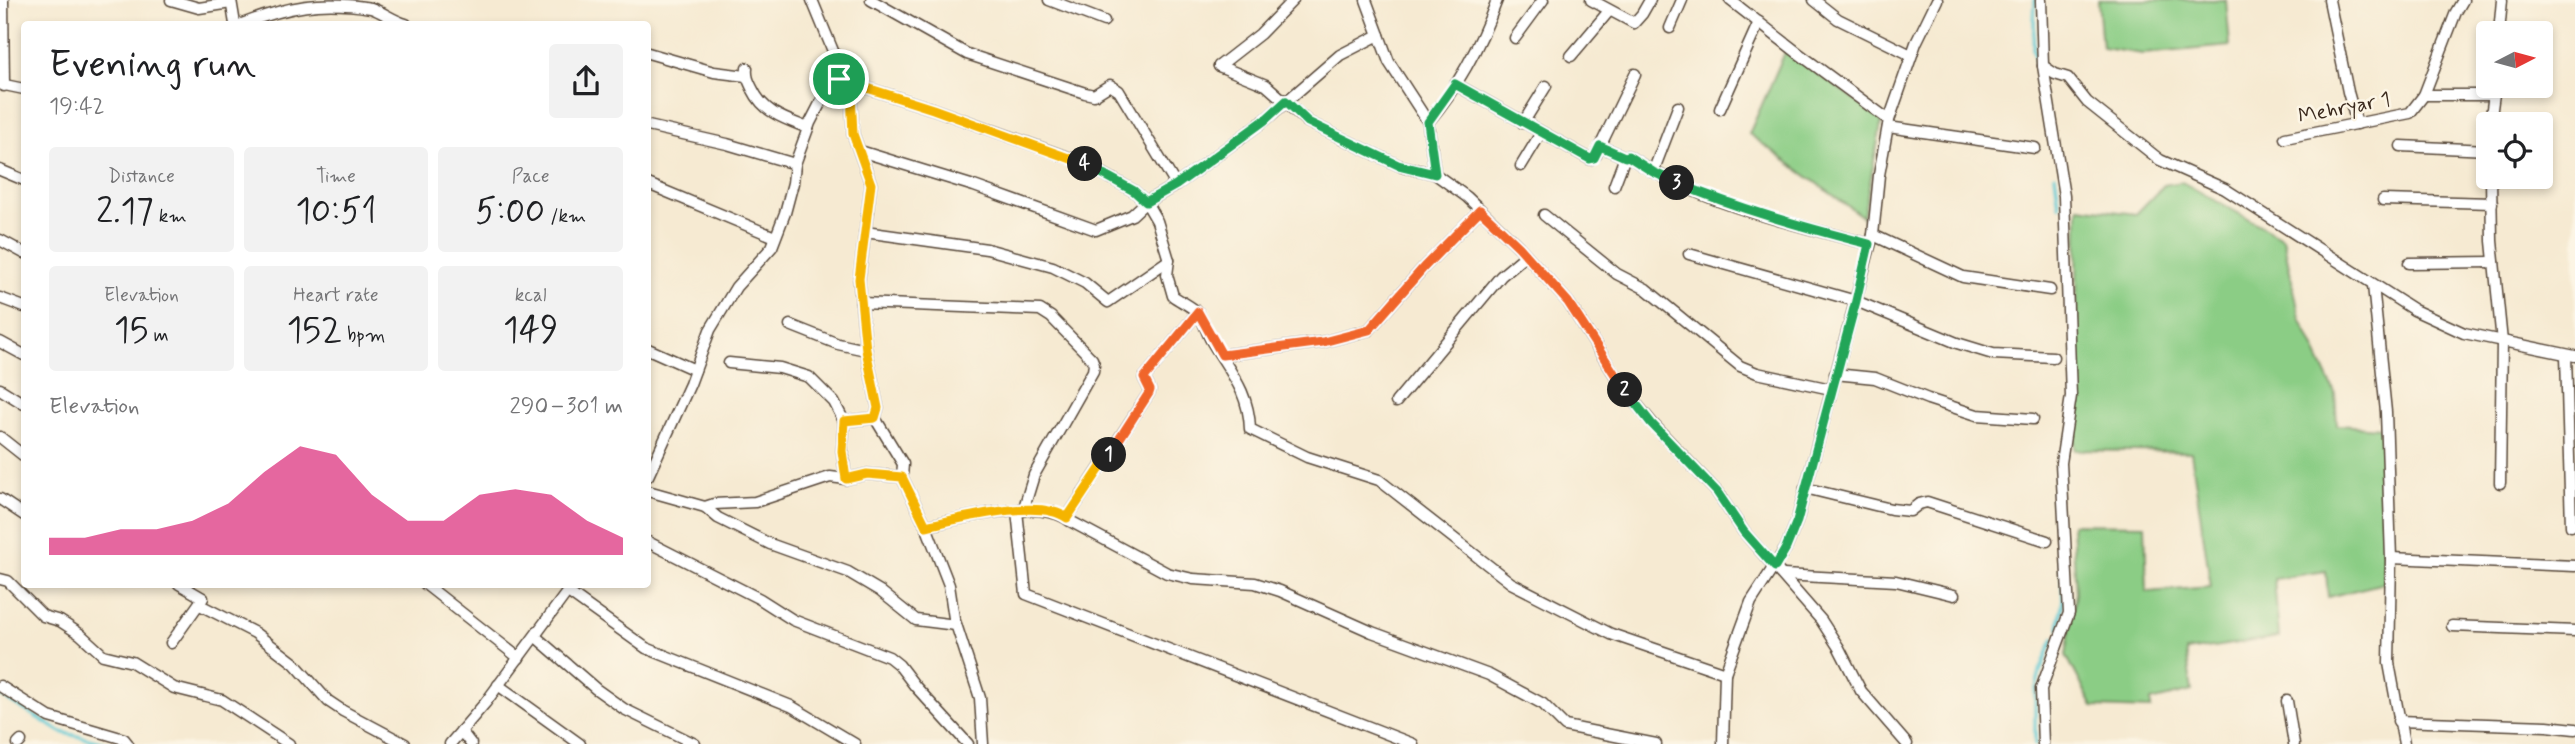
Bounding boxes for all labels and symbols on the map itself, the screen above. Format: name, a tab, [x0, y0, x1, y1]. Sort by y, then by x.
north arrow	[2476, 21, 2553, 98]
pin	[809, 49, 869, 109]
street label: Mehryar 1	[2296, 85, 2393, 131]
pin: 4	[1068, 146, 1102, 182]
pin: 3	[1660, 166, 1694, 200]
pin: 2	[1608, 372, 1642, 408]
pin: 1	[1092, 438, 1126, 472]

